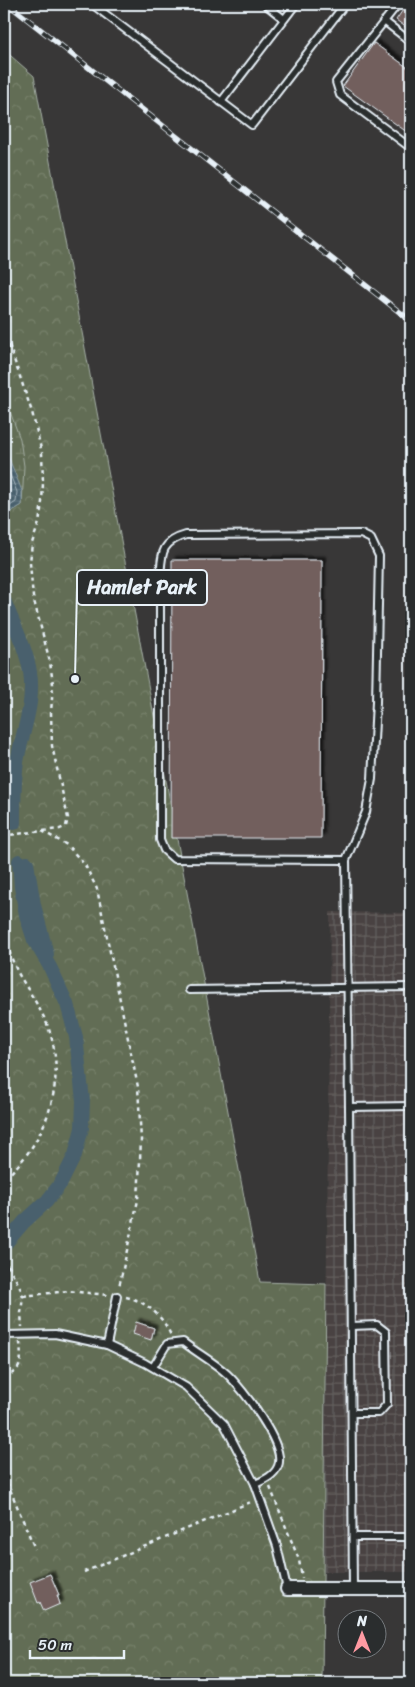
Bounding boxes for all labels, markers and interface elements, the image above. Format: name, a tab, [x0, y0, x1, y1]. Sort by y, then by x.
callout: Hamlet Park	[77, 570, 207, 605]
text: Hamlet Park	[86, 570, 197, 605]
text: N	[356, 1609, 367, 1634]
north arrow	[338, 1610, 388, 1660]
scale bar	[30, 1627, 124, 1659]
text: 50 m	[38, 1632, 73, 1658]

